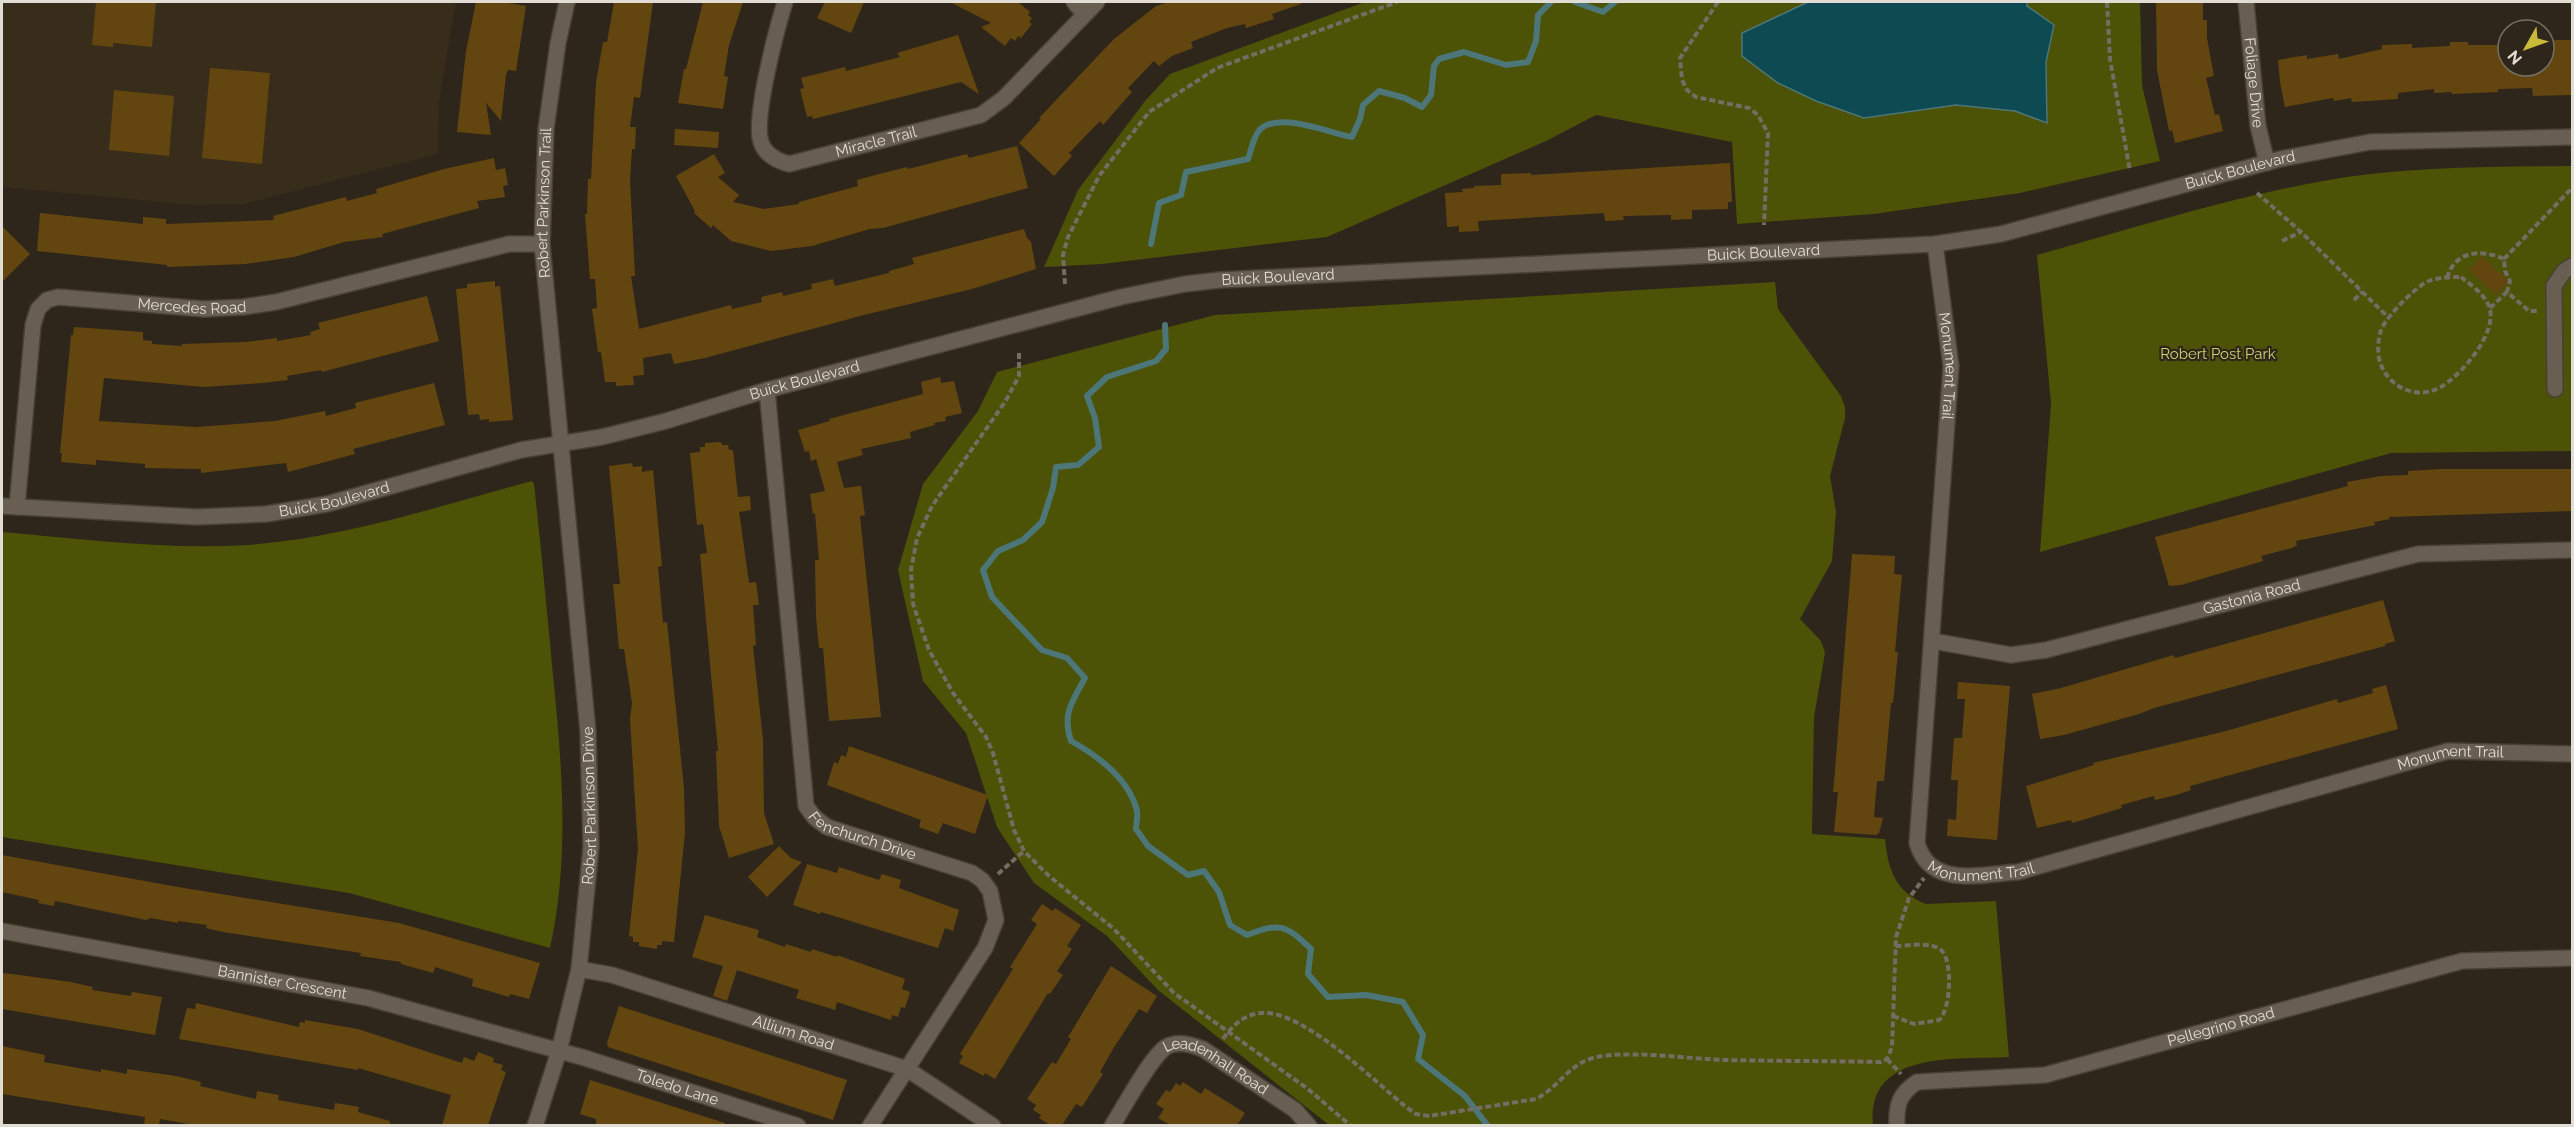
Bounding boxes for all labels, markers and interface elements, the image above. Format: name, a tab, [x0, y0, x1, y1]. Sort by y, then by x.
north arrow	[2496, 18, 2556, 78]
street label: Foliage Drive	[2240, 37, 2267, 129]
text: N	[2504, 47, 2526, 68]
street label: Miracle Trail	[834, 123, 919, 161]
street label: Robert Parkinson Trail	[533, 127, 555, 279]
street label: Buick Boulevard	[2183, 147, 2297, 193]
street label: Buick Boulevard	[1707, 241, 1821, 264]
street label: Buick Boulevard	[1221, 265, 1335, 289]
street label: Mercedes Road	[137, 295, 247, 318]
street label: Monument Trail	[1935, 311, 1960, 421]
park label: Robert Post Park	[2160, 345, 2276, 363]
street label: Buick Boulevard	[747, 357, 862, 404]
street label: Buick Boulevard	[277, 478, 391, 521]
street label: Gastonia Road	[2201, 576, 2302, 618]
street label: Robert Parkinson Drive	[578, 726, 600, 885]
street label: Monument Trail	[2395, 742, 2505, 774]
street label: Fenchurch Drive	[804, 808, 918, 864]
street label: Monument Trail	[1924, 857, 2037, 885]
street label: Bannister Crescent	[216, 962, 348, 1003]
street label: Pellegrino Road	[2165, 1004, 2277, 1050]
street label: Allium Road	[751, 1011, 836, 1054]
street label: Leadenhall Road	[1160, 1034, 1271, 1099]
street label: Toledo Lane	[634, 1066, 721, 1109]

